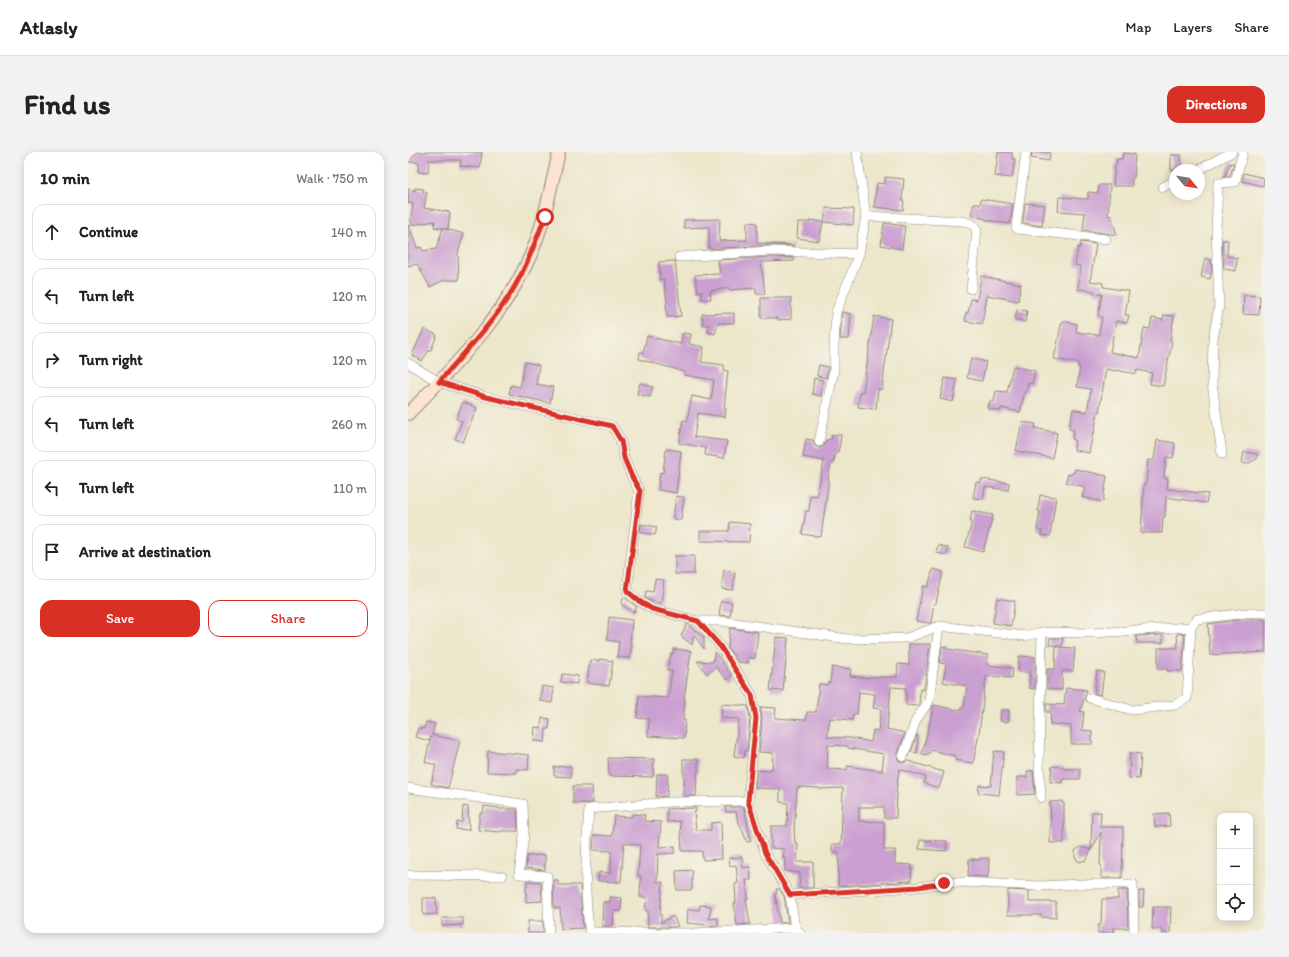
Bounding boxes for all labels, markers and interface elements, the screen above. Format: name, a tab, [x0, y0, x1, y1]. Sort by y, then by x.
text: Atlasly	[20, 16, 77, 39]
text: Map	[1126, 19, 1151, 36]
text: Layers	[1173, 19, 1212, 36]
text: Share	[1234, 19, 1269, 36]
button: Directions	[1167, 86, 1265, 123]
text: Find us	[24, 87, 111, 121]
north arrow	[1169, 164, 1205, 200]
text: 10 min	[40, 168, 90, 188]
text: Walk · 750 m	[296, 171, 368, 186]
route start	[536, 208, 554, 226]
icon: ahead	[41, 221, 63, 243]
text: Continue	[79, 223, 138, 241]
text: 140 m	[331, 225, 367, 240]
icon: left	[41, 285, 63, 307]
text: Turn left	[79, 287, 134, 305]
text: 120 m	[332, 289, 367, 304]
icon: right	[41, 349, 63, 371]
text: Turn right	[79, 351, 143, 369]
text: 120 m	[332, 353, 367, 368]
icon: left	[41, 413, 63, 435]
text: Turn left	[79, 415, 134, 433]
text: 260 m	[331, 417, 367, 432]
icon: left	[41, 477, 63, 499]
text: Turn left	[79, 479, 134, 497]
text: 110 m	[333, 481, 367, 496]
icon: arrive	[41, 541, 63, 563]
text: Arrive at destination	[79, 543, 211, 561]
button: Save	[40, 600, 200, 637]
button: Share	[208, 600, 368, 637]
map controls	[1217, 813, 1253, 921]
button: +	[1217, 813, 1253, 849]
button: −	[1217, 849, 1253, 885]
route end	[935, 874, 953, 892]
button: locate	[1217, 885, 1253, 921]

